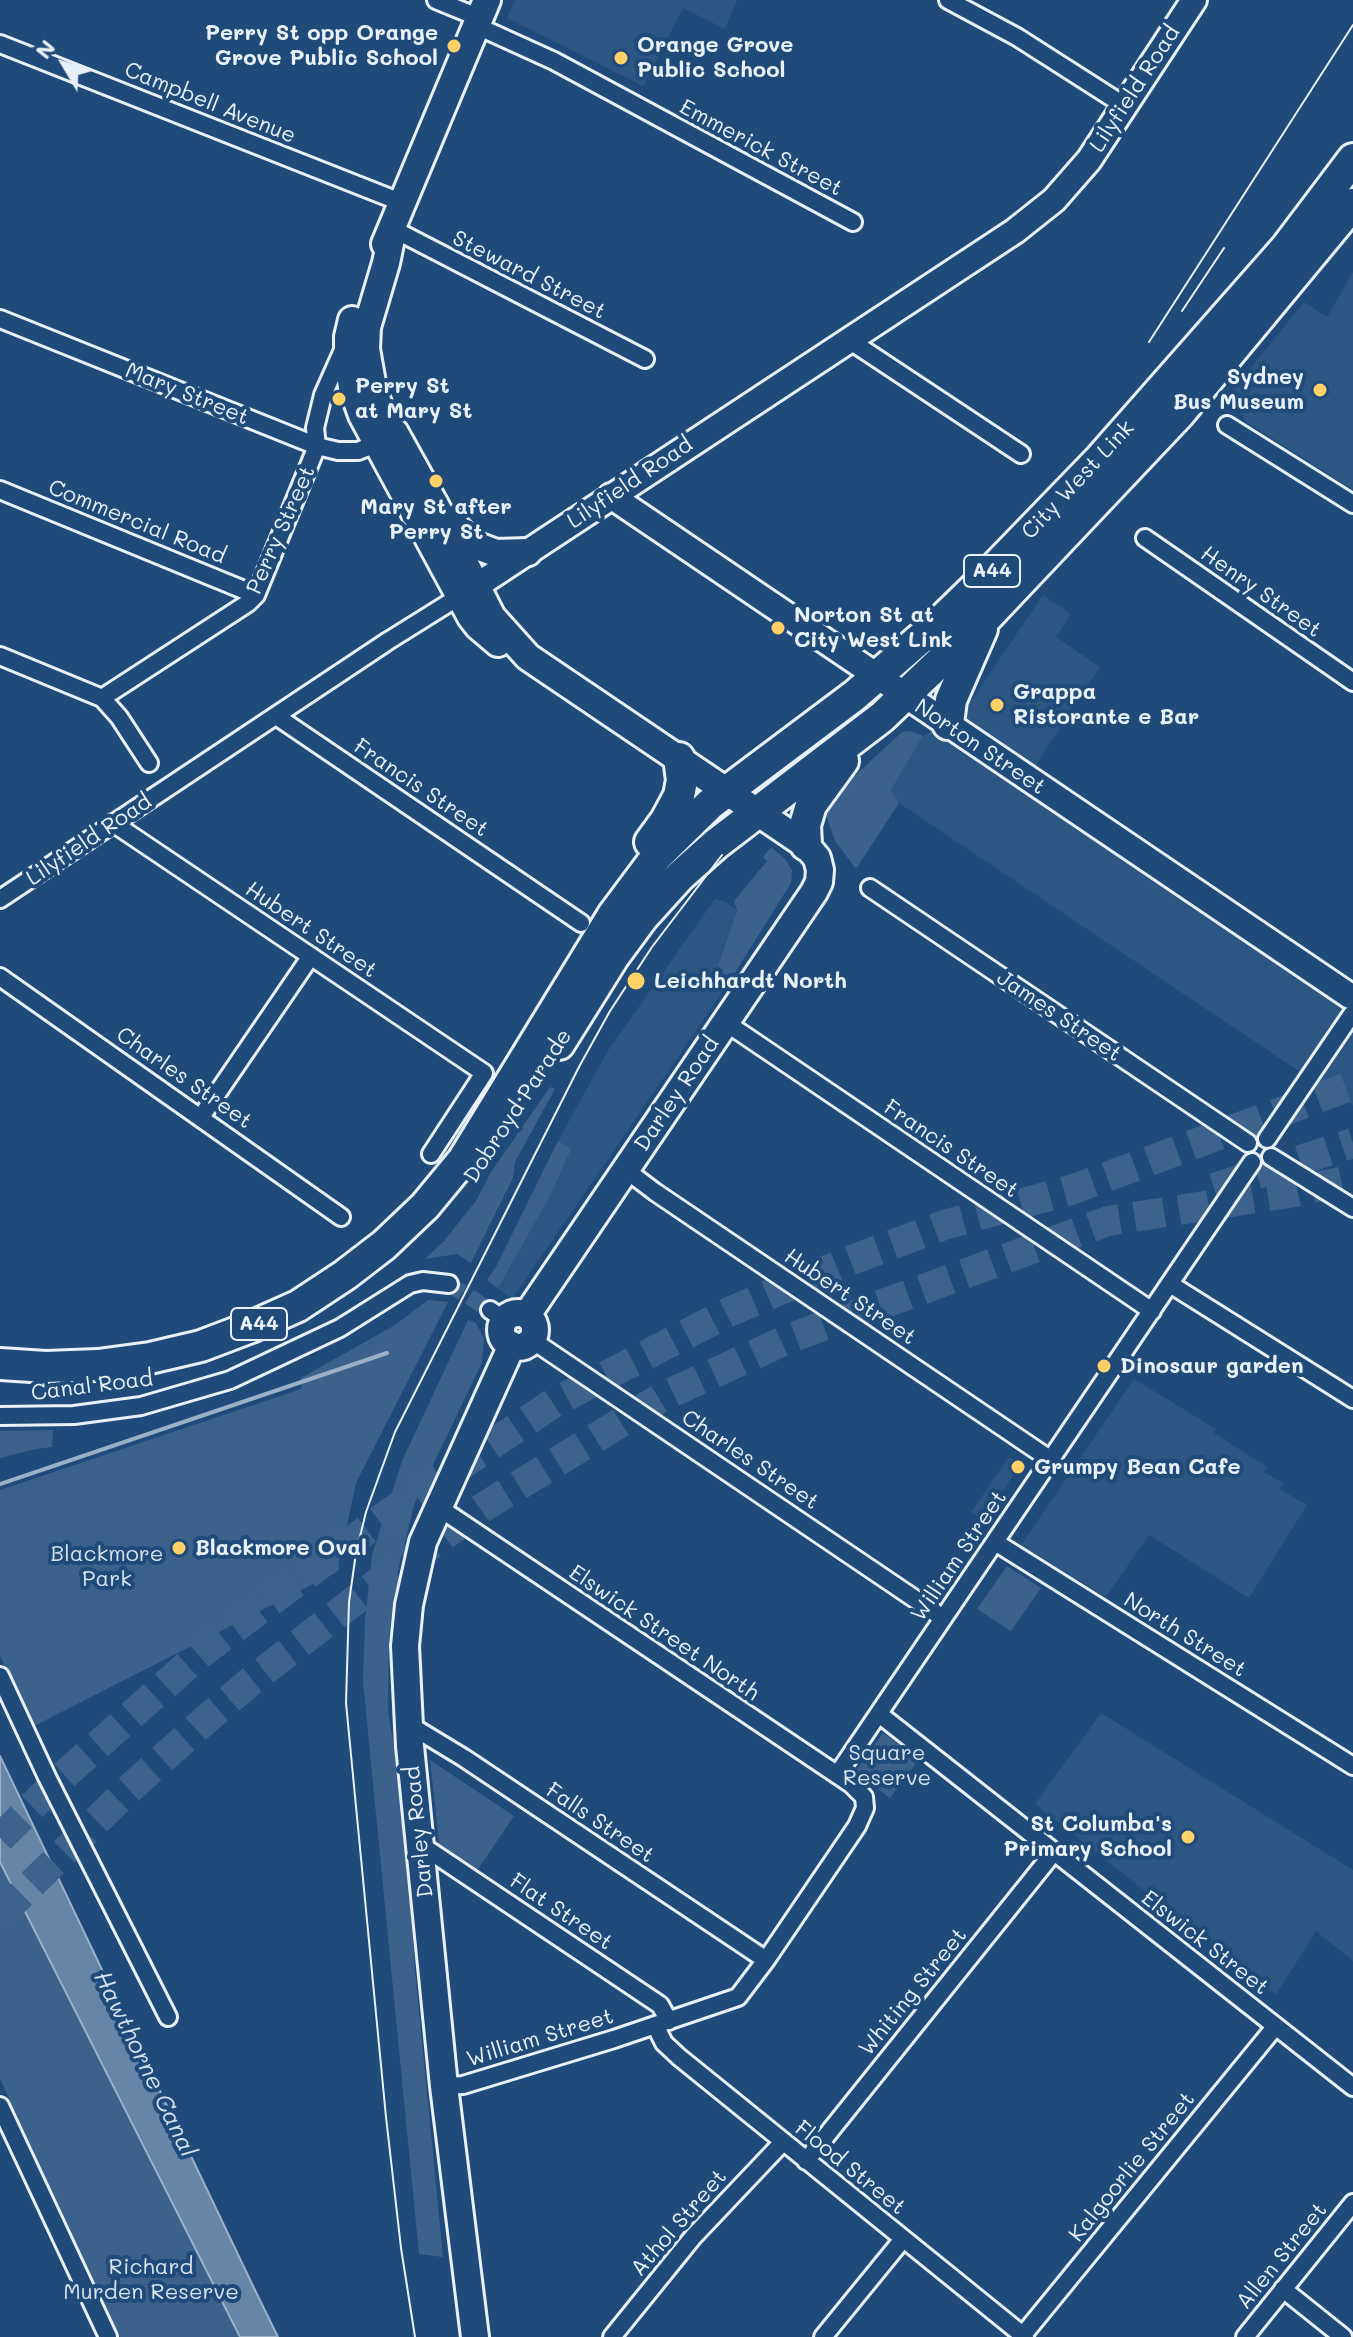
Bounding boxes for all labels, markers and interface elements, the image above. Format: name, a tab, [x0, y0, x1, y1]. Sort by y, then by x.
place label: Perry St opp Orange Grove Public School	[205, 20, 438, 72]
street label: Lilyfield Road	[1084, 21, 1186, 157]
north arrow	[24, 24, 104, 104]
place label: Orange Grove Public School	[637, 32, 793, 84]
text: N	[28, 33, 61, 64]
marker: Perry St opp Orange Grove Public School	[445, 37, 463, 55]
marker: Orange Grove Public School	[612, 49, 630, 67]
street label: Campbell Avenue	[121, 57, 299, 149]
street label: Emmerick Street	[675, 94, 847, 202]
street label: Steward Street	[448, 225, 610, 325]
street label: Mary Street	[121, 357, 253, 431]
place label: Sydney Bus Museum	[1173, 364, 1304, 416]
place label: Perry St at Mary St	[355, 373, 472, 424]
marker: Sydney Bus Museum	[1311, 381, 1329, 399]
marker: Perry St at Mary St	[330, 390, 348, 408]
street label: City West Link	[1016, 415, 1140, 545]
street label: Lilyfield Road	[562, 431, 698, 535]
street label: Perry Street	[241, 462, 321, 598]
marker: Mary St after Perry St	[427, 472, 445, 490]
street label: Commercial Road	[44, 474, 230, 570]
place label: Mary St after Perry St	[360, 494, 512, 546]
street label: Henry Street	[1196, 541, 1326, 643]
road number: A44	[964, 555, 1020, 587]
place label: Norton St at City West Link	[794, 602, 953, 654]
marker: Norton St at City West Link	[769, 619, 787, 637]
place label: Grappa Ristorante e Bar	[1013, 679, 1199, 730]
street label: Norton Street	[909, 693, 1051, 801]
marker: Grappa Ristorante e Bar	[988, 696, 1006, 714]
street label: Francis Street	[349, 733, 493, 843]
street label: Lilyfield Road	[21, 788, 157, 892]
street label: Hubert Street	[240, 876, 382, 984]
street label: James Street	[992, 965, 1126, 1067]
place label: Leichhardt North	[654, 968, 847, 994]
marker: Leichhardt North	[625, 970, 647, 992]
street label: Charles Street	[111, 1021, 257, 1135]
street label: Dobroyd Parade	[458, 1024, 578, 1188]
street label: Darley Road	[629, 1032, 725, 1156]
street label: Francis Street	[879, 1094, 1023, 1204]
street label: Hubert Street	[779, 1243, 921, 1351]
road number: A44	[231, 1308, 287, 1340]
place label: Dinosaur garden	[1120, 1353, 1304, 1379]
marker: Dinosaur garden	[1095, 1357, 1113, 1375]
street label: Canal Road	[30, 1365, 154, 1407]
street label: Charles Street	[676, 1404, 824, 1516]
place label: Grumpy Bean Cafe	[1034, 1454, 1241, 1480]
marker: Grumpy Bean Cafe	[1009, 1458, 1027, 1476]
street label: William Street	[906, 1486, 1012, 1626]
place label: Blackmore Oval	[195, 1535, 367, 1561]
marker: Blackmore Oval	[170, 1539, 188, 1557]
park label: Blackmore Park	[51, 1541, 163, 1592]
street label: Elswick Street North	[564, 1559, 764, 1707]
street label: North Street	[1119, 1587, 1251, 1683]
park label: Square Reserve	[843, 1740, 931, 1792]
street label: Darley Road	[399, 1765, 439, 1899]
street label: Falls Street	[541, 1777, 659, 1869]
place label: St Columba's Primary School	[1003, 1811, 1172, 1862]
marker: St Columba's Primary School	[1179, 1828, 1197, 1846]
street label: Flat Street	[505, 1868, 617, 1956]
street label: Elswick Street	[1136, 1885, 1274, 2001]
street label: Whiting Street	[853, 1923, 973, 2061]
water label: Hawthorne Canal	[88, 1966, 202, 2162]
street label: William Street	[463, 2003, 617, 2073]
street label: Kalgoorlie Street	[1063, 2087, 1201, 2247]
street label: Flood Street	[789, 2115, 911, 2221]
street label: Athol Street	[625, 2164, 733, 2282]
street label: Allen Street	[1231, 2198, 1333, 2314]
park label: Richard Murden Reserve	[63, 2254, 239, 2306]

